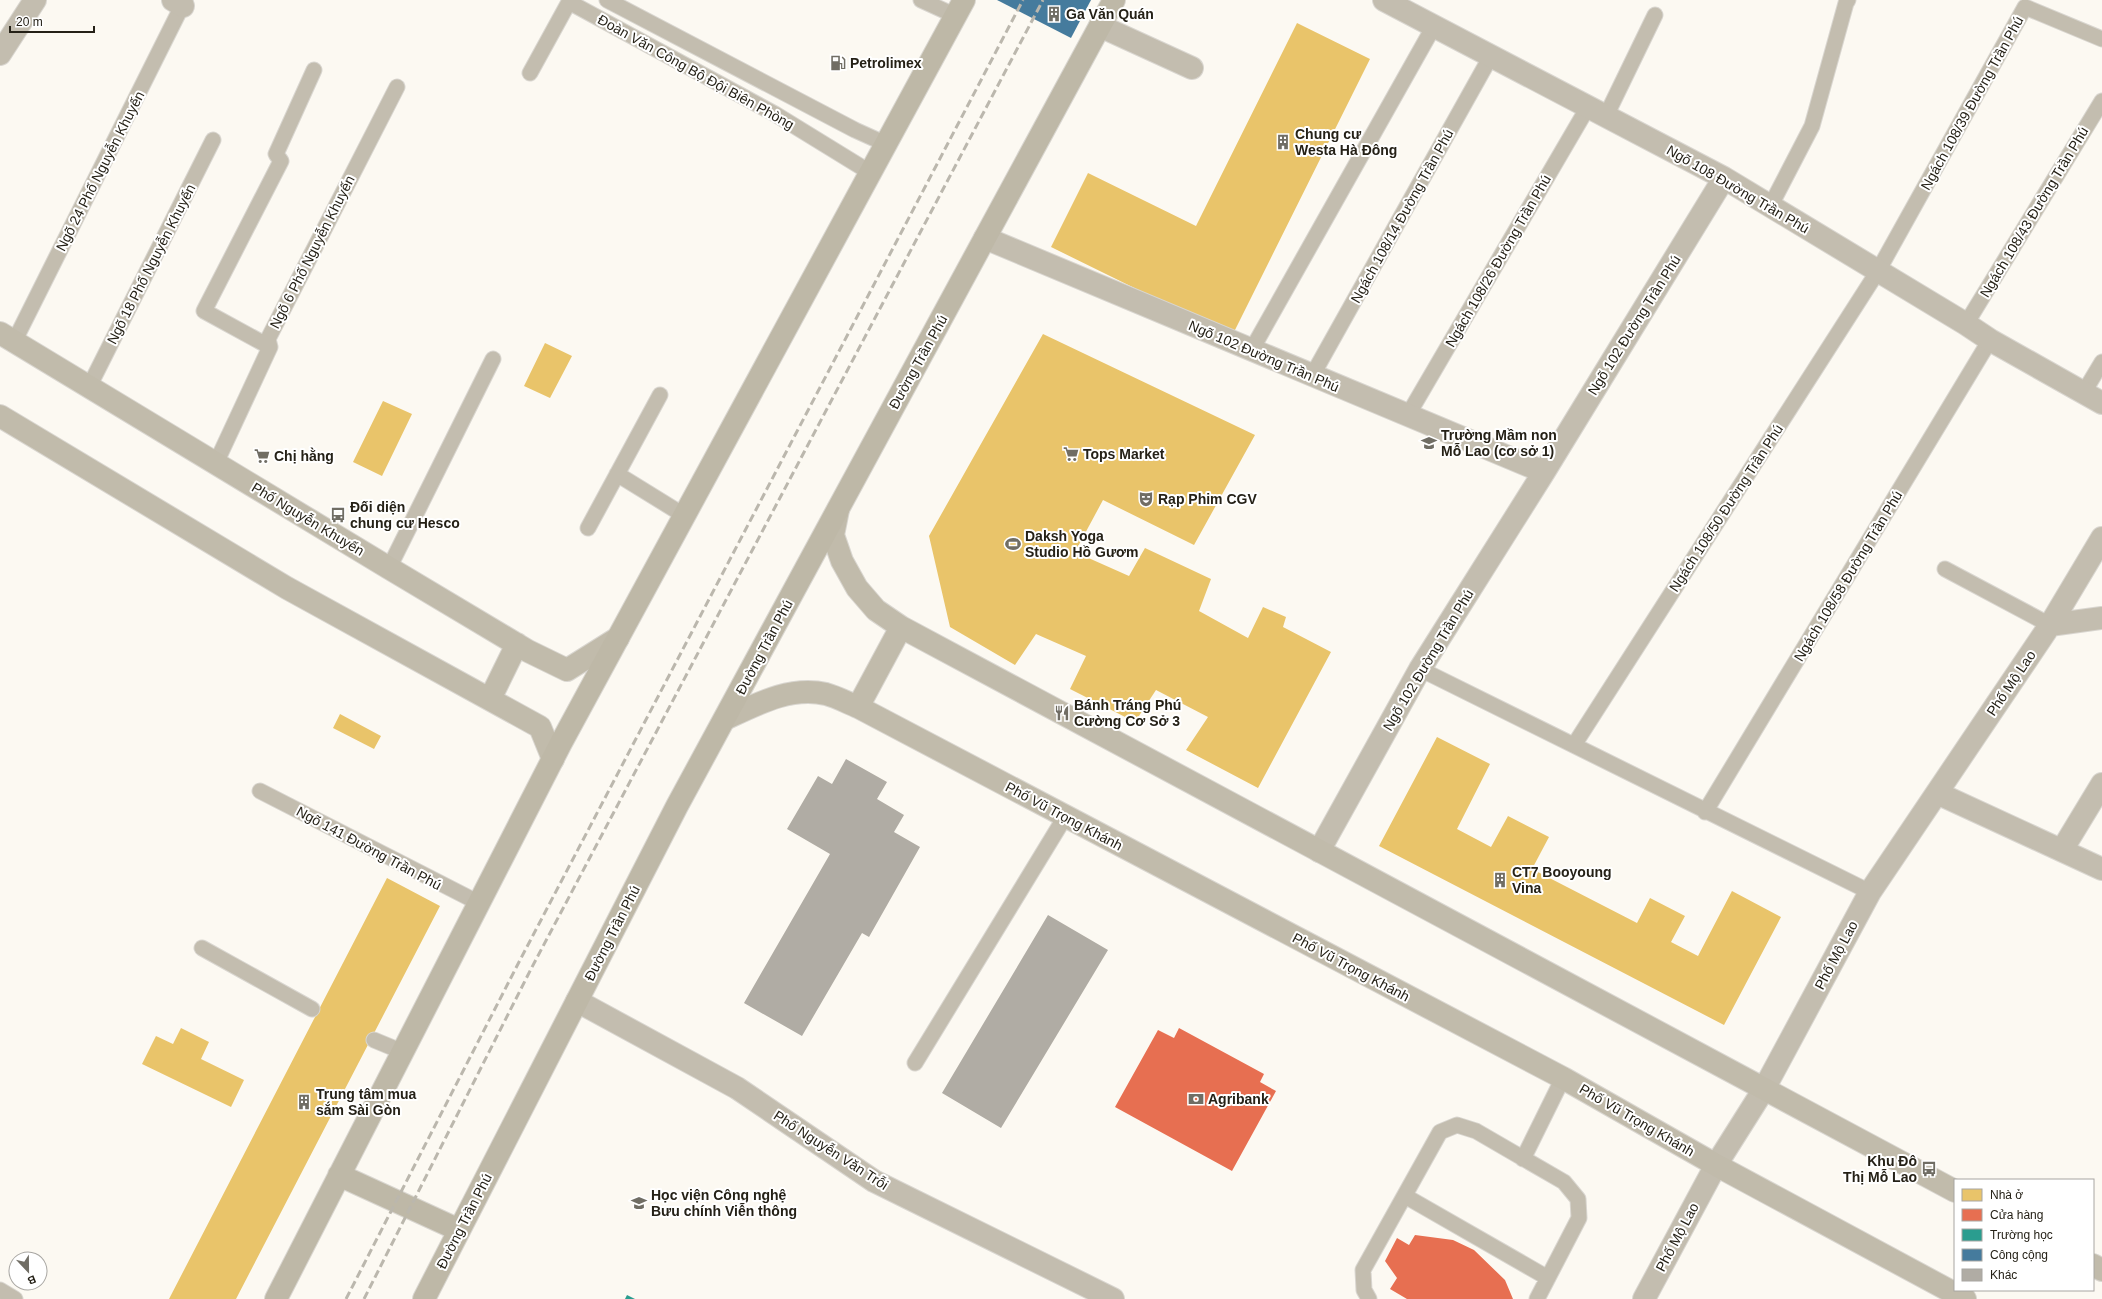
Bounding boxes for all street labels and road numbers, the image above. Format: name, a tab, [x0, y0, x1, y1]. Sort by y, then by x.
street label: Đoàn Văn Công Bộ Đội Biên Phòng	[595, 11, 797, 133]
street label: Ngách 108/39 Đường Trần Phú	[1917, 13, 2027, 193]
street label: Ngõ 24 Phố Nguyễn Khuyến	[53, 88, 147, 254]
street label: Ngách 108/43 Đường Trần Phú	[1977, 124, 2091, 300]
street label: Ngách 108/14 Đường Trần Phú	[1347, 126, 1457, 306]
street label: Ngõ 108 Đường Trần Phú	[1664, 142, 1812, 236]
street label: Ngách 108/26 Đường Trần Phú	[1442, 172, 1554, 350]
street label: Ngõ 6 Phố Nguyễn Khuyến	[266, 173, 358, 331]
street label: Ngõ 18 Phố Nguyễn Khuyến	[104, 181, 198, 347]
street label: Ngõ 102 Đường Trần Phú	[1584, 252, 1684, 398]
street label: Đường Trần Phú	[886, 312, 950, 412]
street label: Ngõ 102 Đường Trần Phú	[1186, 317, 1342, 395]
street label: Ngách 108/50 Đường Trần Phú	[1666, 421, 1786, 595]
street label: Phố Nguyễn Khuyến	[249, 479, 367, 559]
street label: Ngách 108/58 Đường Trần Phú	[1791, 488, 1905, 664]
street label: Ngõ 102 Đường Trần Phú	[1379, 587, 1477, 733]
street label: Đường Trần Phú	[732, 597, 796, 697]
street label: Phố Mộ Lao	[1983, 647, 2039, 719]
street label: Phố Vũ Trọng Khánh	[1003, 778, 1125, 854]
street label: Ngõ 141 Đường Trần Phú	[294, 803, 444, 893]
street label: Đường Trần Phú	[581, 883, 643, 983]
street label: Phố Mộ Lao	[1811, 918, 1861, 992]
street label: Phố Vũ Trọng Khánh	[1290, 929, 1412, 1005]
street label: Phố Vũ Trọng Khánh	[1577, 1081, 1697, 1159]
street label: Phố Nguyễn Văn Trỗi	[771, 1107, 891, 1193]
street label: Đường Trần Phú	[433, 1171, 495, 1271]
street label: Phố Mộ Lao	[1652, 1200, 1702, 1274]

